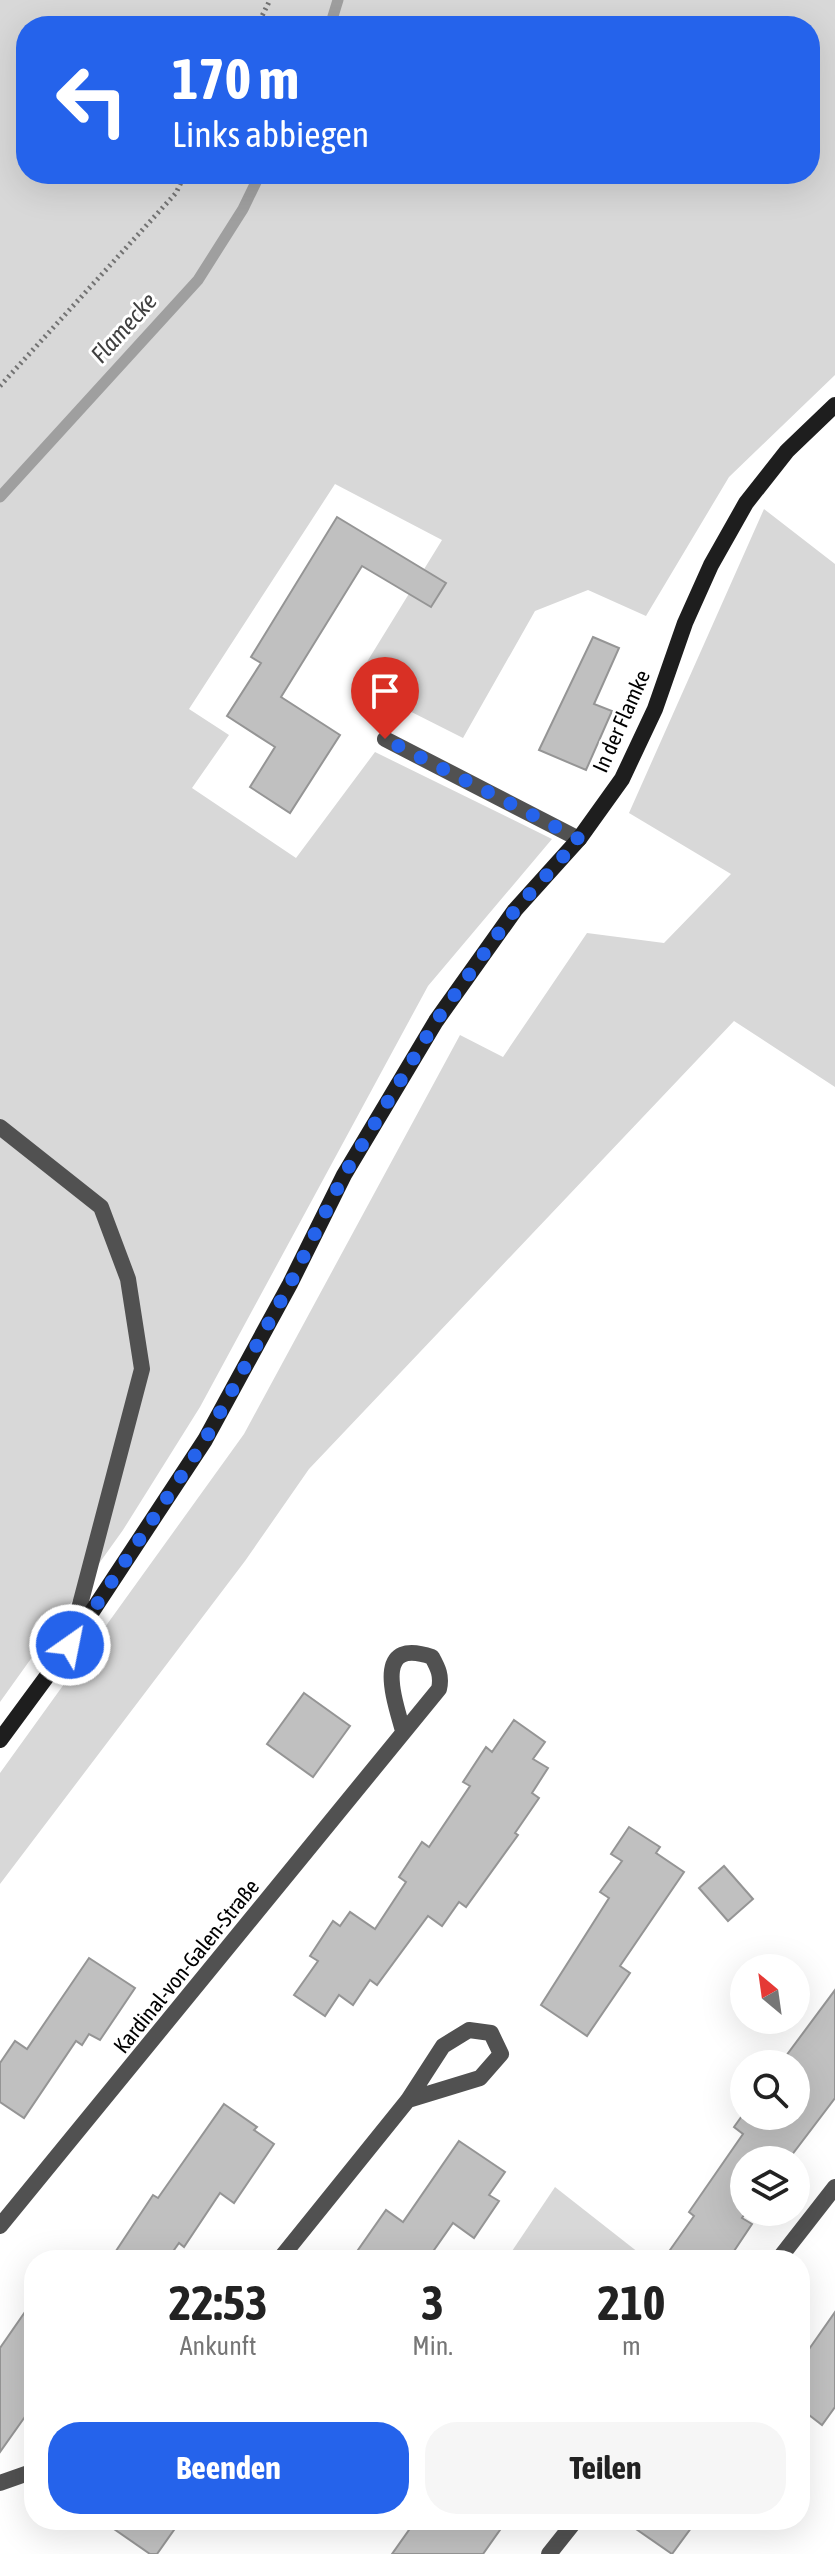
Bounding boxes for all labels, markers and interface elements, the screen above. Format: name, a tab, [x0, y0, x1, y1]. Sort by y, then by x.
text: 170 m	[172, 47, 299, 111]
icon: left	[40, 48, 144, 152]
text: Links abbiegen	[172, 113, 369, 155]
water label: Flamecke	[85, 287, 162, 368]
pin	[351, 657, 419, 739]
street label: In der Flamke	[587, 666, 655, 776]
icon: arrive	[363, 669, 407, 713]
position arrow	[28, 1603, 112, 1687]
street label: Kardinal-von-Galen-Straße	[108, 1874, 264, 2058]
north arrow	[730, 1954, 810, 2034]
map controls	[730, 1954, 810, 2226]
button: search	[730, 2050, 810, 2130]
button: layers	[730, 2146, 810, 2226]
text: 22:53	[169, 2275, 268, 2330]
text: 3	[421, 2275, 444, 2330]
text: 210	[598, 2275, 665, 2330]
text: Ankunft	[180, 2331, 256, 2361]
text: Min.	[412, 2331, 453, 2361]
text: m	[622, 2331, 641, 2361]
button: Beenden	[48, 2422, 409, 2514]
button: Teilen	[425, 2422, 786, 2514]

